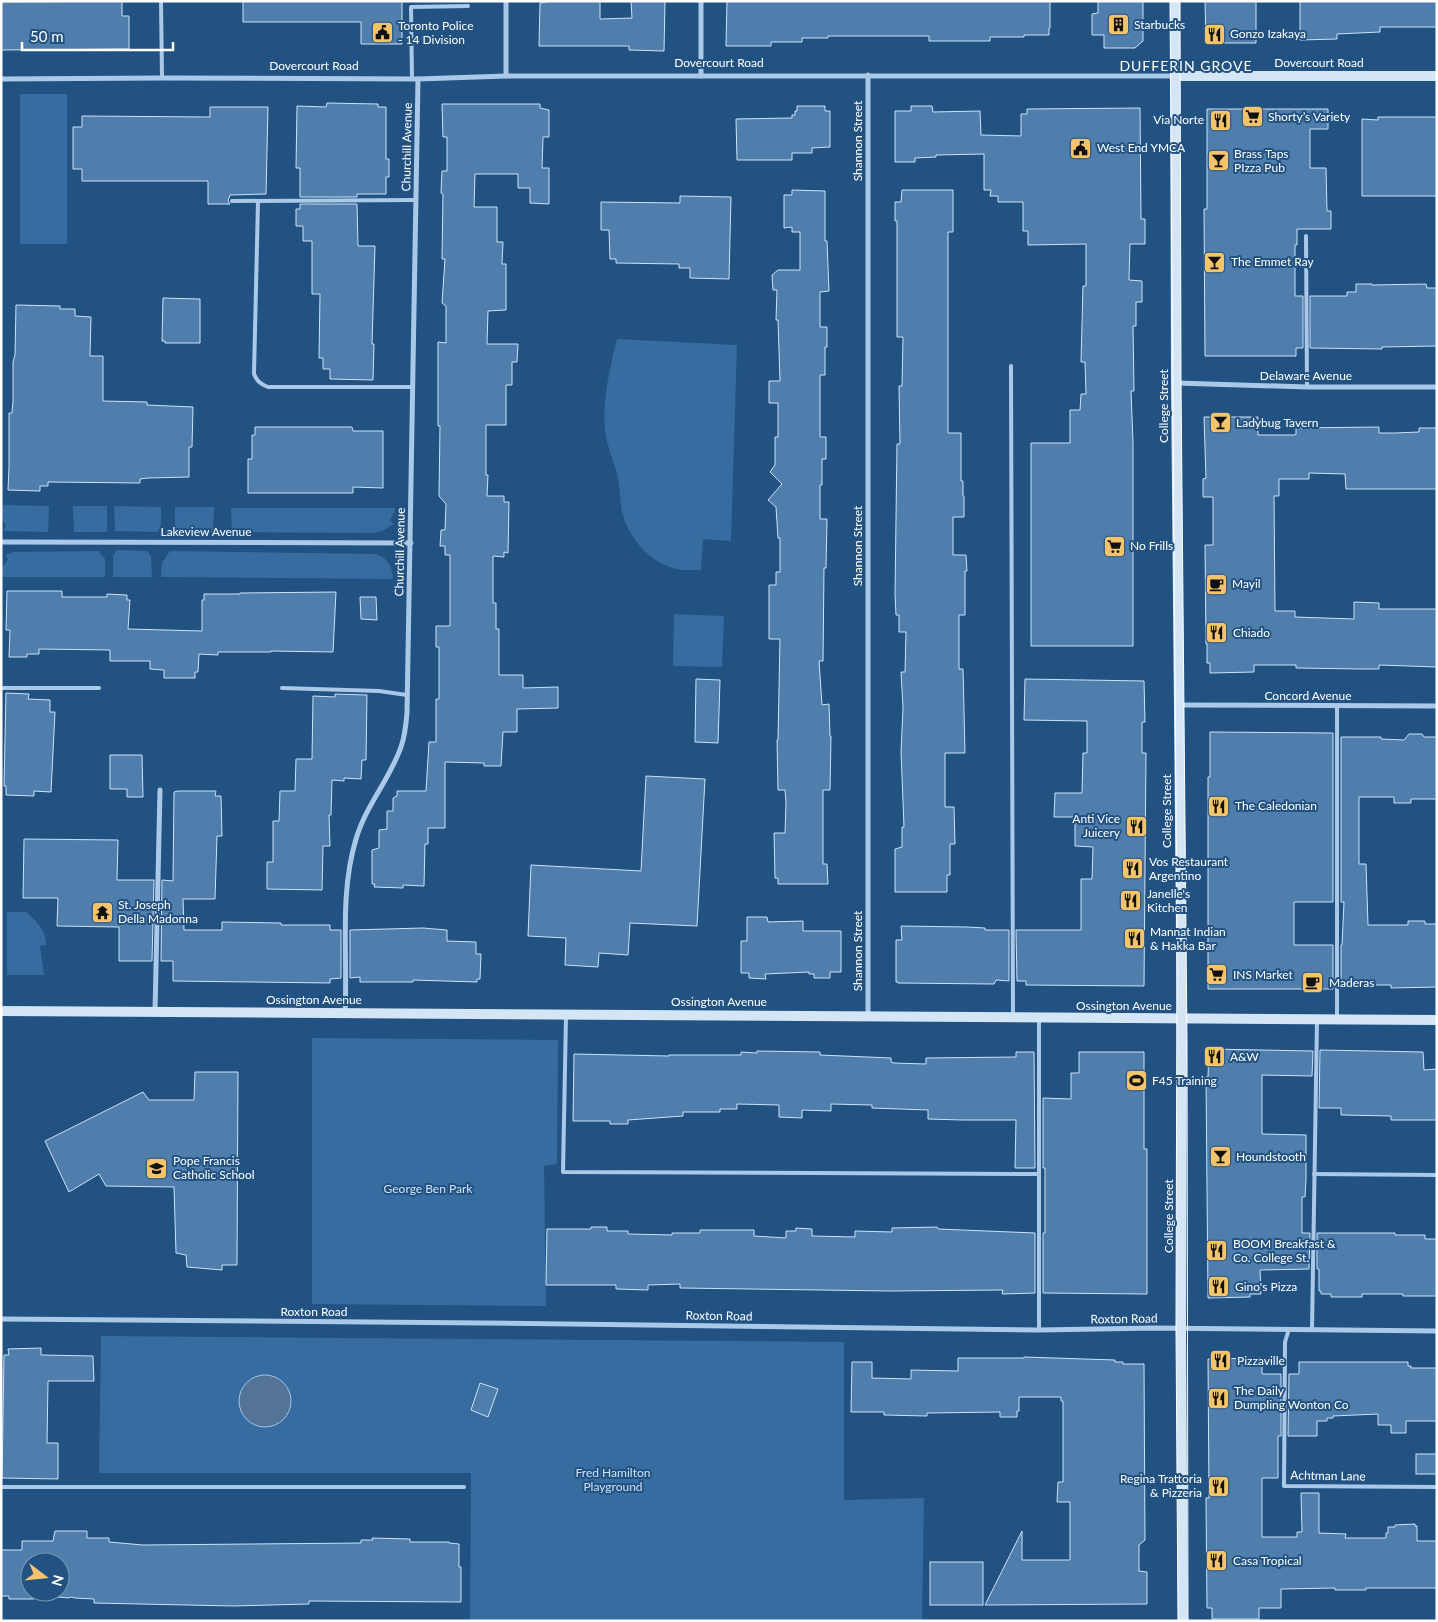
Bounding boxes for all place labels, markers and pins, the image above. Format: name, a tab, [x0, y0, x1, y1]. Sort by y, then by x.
building icon: Starbucks	[1106, 13, 1130, 37]
place label: Starbucks	[1134, 17, 1185, 32]
place label: Toronto Police - 14 Division	[398, 18, 473, 47]
public building icon: Toronto Police - 14 Division	[370, 21, 394, 45]
restaurant icon: Gonzo Izakaya	[1202, 22, 1226, 46]
place label: Gonzo Izakaya	[1230, 26, 1306, 41]
supermarket icon: Shorty’s Variety	[1240, 105, 1264, 129]
restaurant icon: Via Norte	[1208, 108, 1232, 132]
place label: Shorty’s Variety	[1268, 109, 1351, 124]
place label: Via Norte	[1153, 112, 1204, 127]
public building icon: West End YMCA	[1069, 136, 1093, 160]
place label: West End YMCA	[1097, 140, 1186, 155]
place label: Brass Taps PIzza Pub	[1234, 146, 1289, 175]
bar icon: Brass Taps PIzza Pub	[1206, 149, 1230, 173]
bar icon: The Emmet Ray	[1203, 250, 1227, 274]
place label: The Emmet Ray	[1231, 254, 1315, 269]
bar icon: Ladybug Tavern	[1208, 411, 1232, 435]
place label: Ladybug Tavern	[1236, 415, 1318, 430]
supermarket icon: No Frills	[1102, 534, 1126, 558]
place label: No Frills	[1130, 538, 1173, 553]
cafe icon: Mayil	[1204, 572, 1228, 596]
place label: Mayil	[1232, 576, 1261, 591]
restaurant icon: Chiado	[1205, 621, 1229, 645]
place label: Chiado	[1233, 625, 1270, 640]
restaurant icon: The Caledonian	[1207, 794, 1231, 818]
place label: The Caledonian	[1235, 798, 1317, 813]
place label: Anti Vice Juicery	[1072, 811, 1121, 840]
restaurant icon: Anti Vice Juicery	[1124, 814, 1148, 838]
place label: Vos Restaurant Argentino	[1149, 854, 1229, 883]
restaurant icon: Vos Restaurant Argentino	[1121, 857, 1145, 881]
place label: Janelle's Kitchen	[1147, 886, 1190, 915]
restaurant icon: Janelle's Kitchen	[1119, 889, 1143, 913]
place label: St. Joseph Della Madonna	[118, 897, 198, 926]
temple icon: St. Joseph Della Madonna	[90, 900, 114, 924]
place label: Mannat Indian & Hakka Bar	[1150, 924, 1226, 953]
restaurant icon: Mannat Indian & Hakka Bar	[1122, 927, 1146, 951]
supermarket icon: INS Market	[1205, 963, 1229, 987]
place label: INS Market	[1233, 967, 1293, 982]
cafe icon: Maderas	[1301, 971, 1325, 995]
place label: Maderas	[1329, 975, 1374, 990]
restaurant icon: A&W	[1202, 1045, 1226, 1069]
place label: A&W	[1230, 1049, 1259, 1064]
sports icon: F45 Training	[1124, 1069, 1148, 1093]
place label: F45 Training	[1152, 1073, 1217, 1088]
bar icon: Houndstooth	[1208, 1145, 1232, 1169]
place label: Houndstooth	[1236, 1149, 1306, 1164]
place label: Pope Francis Catholic School	[173, 1153, 255, 1182]
school or university icon: Pope Francis Catholic School	[145, 1156, 169, 1180]
place label: BOOM Breakfast & Co. College St.	[1233, 1236, 1336, 1265]
restaurant icon: BOOM Breakfast & Co. College St.	[1205, 1239, 1229, 1263]
restaurant icon: Gino's Pizza	[1207, 1275, 1231, 1299]
place label: Gino's Pizza	[1235, 1279, 1297, 1294]
restaurant icon: Pizzaville	[1209, 1349, 1233, 1373]
place label: Pizzaville	[1237, 1353, 1285, 1368]
place label: The Daily Dumpling Wonton Co	[1234, 1383, 1349, 1412]
restaurant icon: The Daily Dumpling Wonton Co	[1206, 1386, 1230, 1410]
place label: Regina Trattoria & Pizzeria	[1120, 1471, 1202, 1500]
restaurant icon: Regina Trattoria & Pizzeria	[1206, 1474, 1230, 1498]
restaurant icon: Casa Tropical	[1205, 1549, 1229, 1573]
place label: Casa Tropical	[1233, 1553, 1302, 1568]

